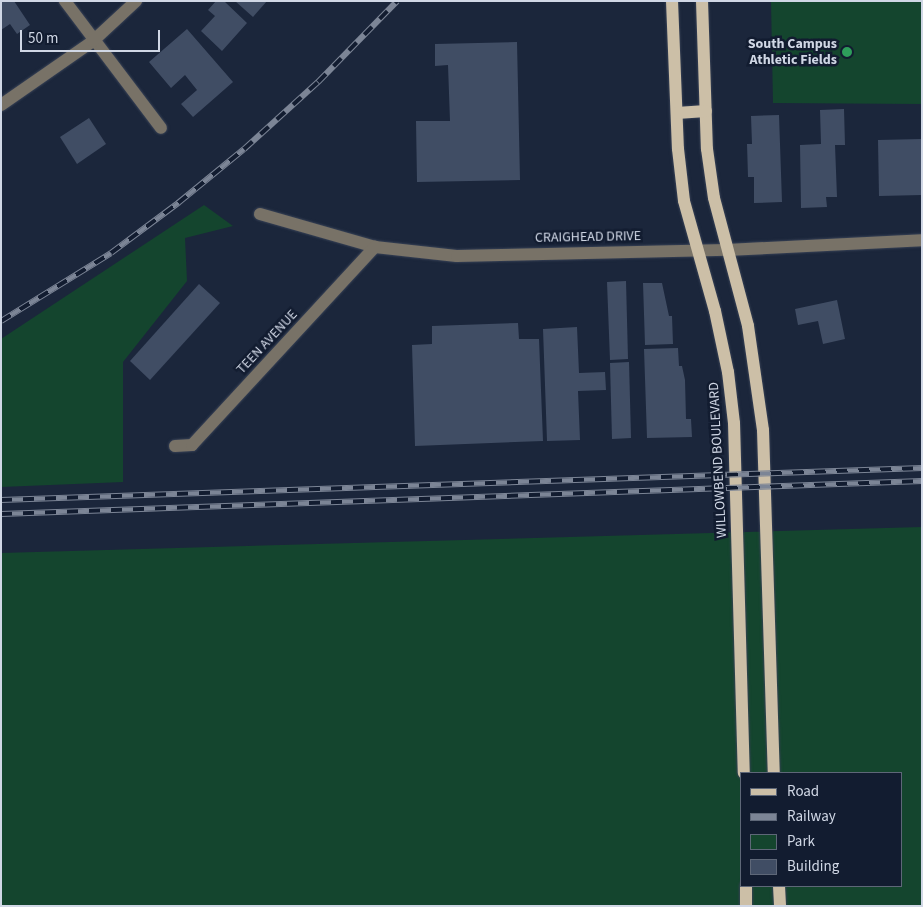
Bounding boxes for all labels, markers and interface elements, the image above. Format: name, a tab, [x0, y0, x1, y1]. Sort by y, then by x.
scale bar	[22, 20, 162, 52]
text: 50 m	[28, 28, 58, 49]
place label: South Campus Athletic Fields	[748, 36, 837, 68]
marker: South Campus Athletic Fields	[841, 46, 853, 58]
street label: CRAIGHEAD DRIVE	[535, 228, 641, 246]
street label: TEEN AVENUE	[233, 306, 301, 378]
street label: WILLOWBEND BOULEVARD	[706, 382, 730, 538]
legend	[740, 772, 903, 887]
text: Road	[787, 781, 819, 802]
text: Railway	[787, 806, 836, 827]
text: Park	[787, 831, 815, 852]
text: Building	[787, 856, 839, 877]

